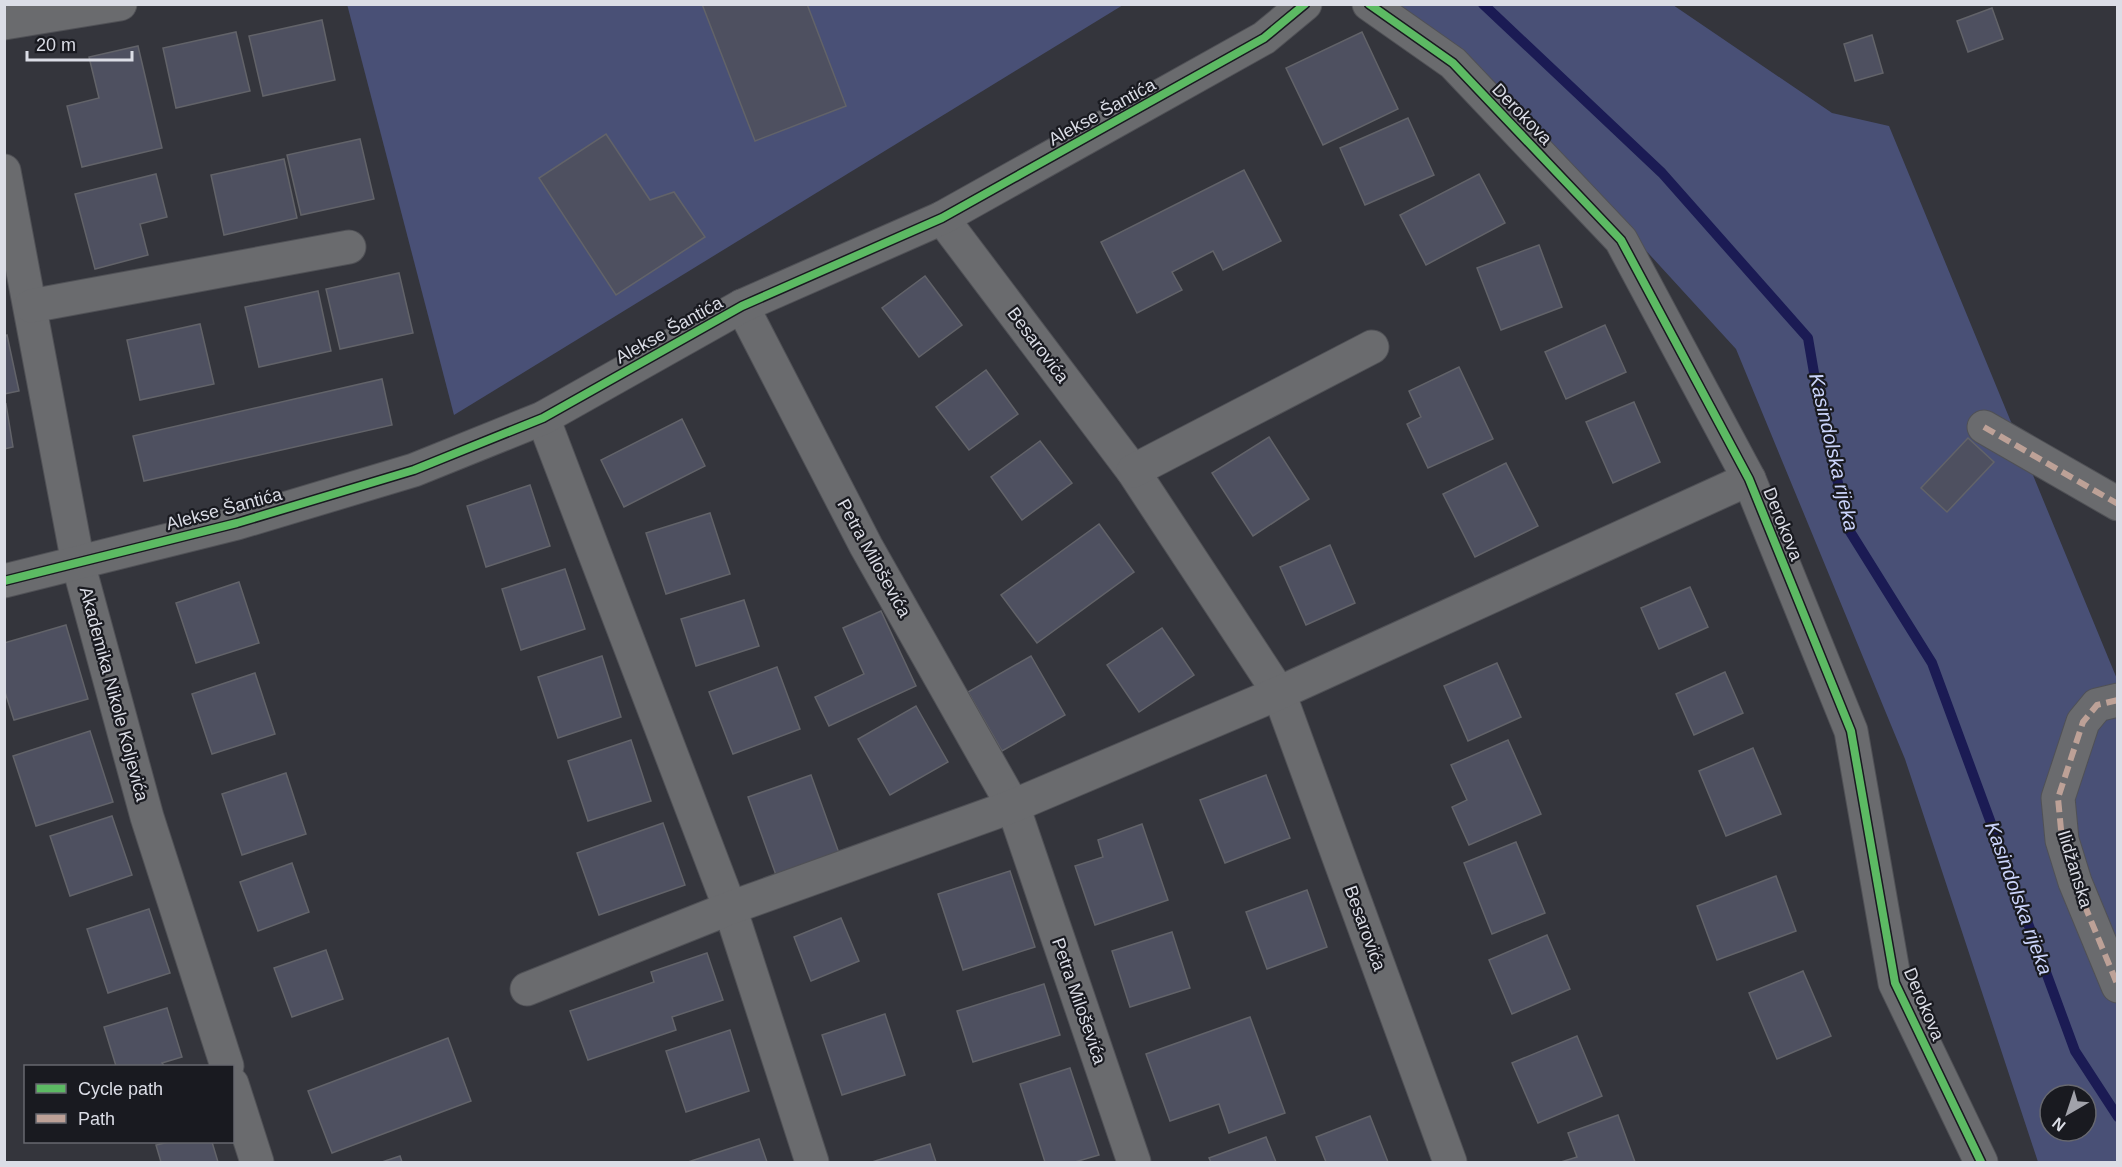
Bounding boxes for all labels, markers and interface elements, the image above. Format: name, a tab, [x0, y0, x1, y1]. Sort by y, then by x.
scale bar	[27, 24, 132, 62]
text: 20 m	[36, 35, 76, 55]
street label: Alekse Šantića	[1045, 73, 1160, 150]
street label: Derokova	[1488, 79, 1557, 149]
street label: Alekse Šantića	[612, 291, 727, 368]
street label: Besarovića	[1003, 303, 1073, 387]
water label: Kasindolska rijeka	[1805, 371, 1863, 533]
street label: Alekse Šantića	[164, 483, 285, 534]
street label: Derokova	[1759, 485, 1807, 564]
street label: Petra Miloševića	[833, 495, 915, 621]
street label: Akademika Nikole Koljevića	[76, 585, 153, 804]
water label: Kasindolska rijeka	[1981, 818, 2057, 978]
street label: Ilidžanska	[2054, 828, 2097, 911]
street label: Besarovića	[1340, 883, 1390, 974]
street label: Petra Miloševića	[1048, 935, 1110, 1068]
street label: Derokova	[1900, 965, 1949, 1044]
legend	[24, 1065, 234, 1143]
text: Cycle path	[78, 1079, 163, 1099]
north arrow	[2038, 1083, 2098, 1143]
text: Path	[78, 1109, 115, 1129]
text: N	[2049, 1114, 2069, 1135]

